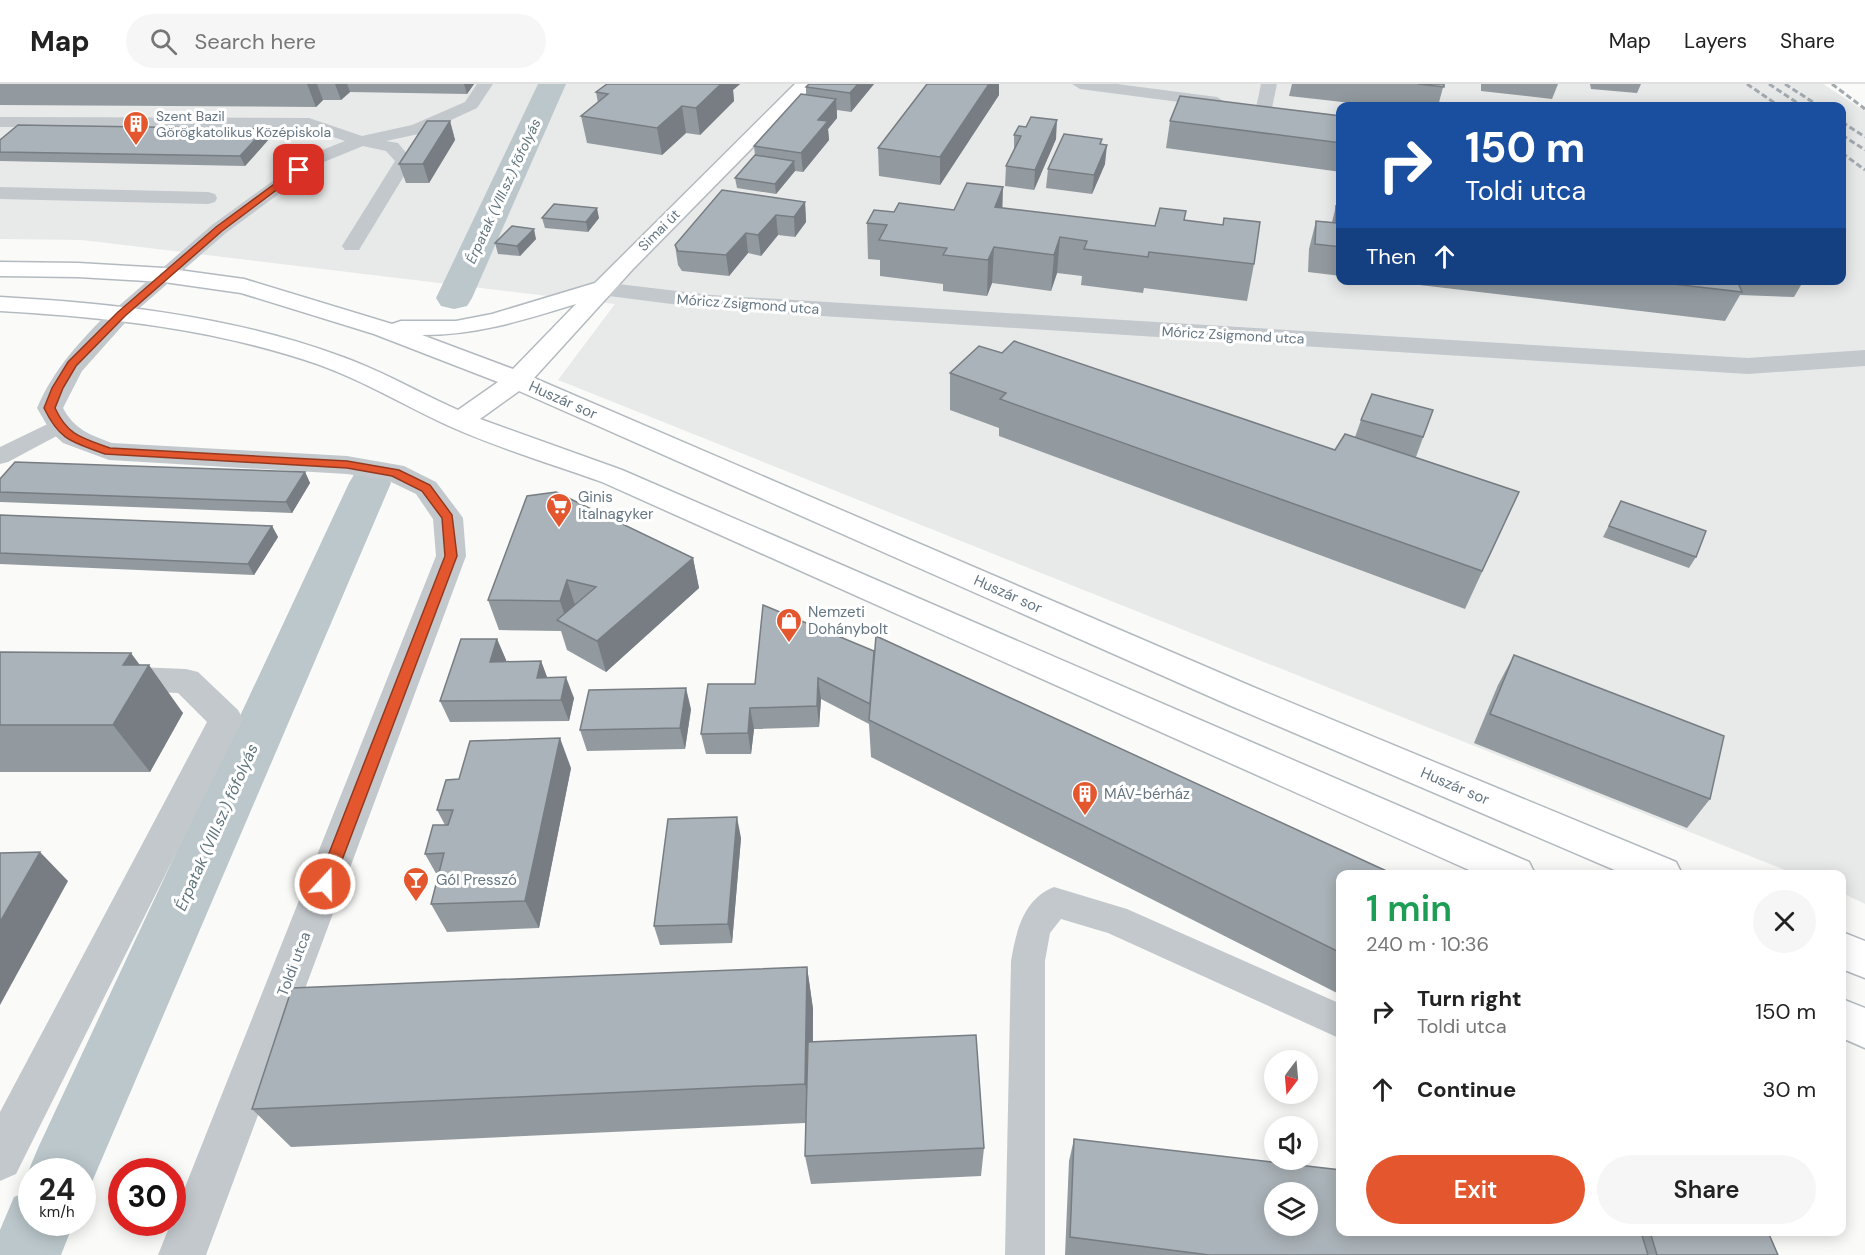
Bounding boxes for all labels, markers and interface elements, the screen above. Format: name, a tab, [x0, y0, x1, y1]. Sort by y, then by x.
search box	[126, 14, 546, 68]
text: Map	[30, 23, 90, 60]
icon: search	[147, 25, 180, 58]
text: Search here	[195, 27, 316, 56]
text: Map	[1609, 27, 1651, 55]
text: Layers	[1684, 27, 1747, 55]
text: Share	[1780, 27, 1835, 55]
place label: Szent Bazil Görögkatolikus Középiskola	[156, 107, 331, 141]
building icon: Szent Bazil Görögkatolikus Középiskola	[121, 109, 151, 147]
water label: Érpatak (VIII.sz.) főfolyás	[461, 116, 545, 266]
text: 150 m	[1465, 120, 1585, 175]
icon: right	[1366, 126, 1444, 204]
pin	[273, 144, 324, 195]
icon: arrive	[282, 153, 315, 186]
text: Toldi utca	[1465, 173, 1586, 208]
street label: Simai út	[634, 205, 684, 255]
icon: ahead	[1428, 240, 1461, 273]
text: Then	[1366, 242, 1416, 271]
street label: Móricz Zsigmond utca	[676, 290, 820, 318]
street label: Móricz Zsigmond utca	[1161, 322, 1305, 348]
street label: Huszár sor	[526, 376, 601, 424]
place label: Ginis Italnagyker	[578, 487, 654, 524]
supermarket icon: Ginis Italnagyker	[544, 491, 574, 529]
street label: Huszár sor	[971, 570, 1046, 618]
place label: Nemzeti Dohánybolt	[808, 602, 888, 639]
shop icon: Nemzeti Dohánybolt	[774, 606, 804, 644]
water label: Érpatak (VIII.sz.) főfolyás	[170, 740, 263, 914]
street label: Huszár sor	[1418, 763, 1493, 810]
building icon: MÁV-bérház	[1070, 779, 1100, 817]
place label: MÁV-bérház	[1104, 784, 1190, 804]
position arrow	[293, 852, 357, 916]
bar icon: Gól Presszó	[401, 865, 431, 903]
place label: Gól Presszó	[436, 870, 517, 890]
text: 1 min	[1366, 885, 1452, 932]
button: close	[1753, 890, 1816, 953]
street label: Toldi utca	[273, 929, 315, 999]
text: 240 m · 10:36	[1366, 931, 1489, 957]
text: Turn right	[1417, 984, 1522, 1013]
icon: right	[1366, 995, 1399, 1028]
text: 150 m	[1755, 997, 1816, 1026]
text: Toldi utca	[1417, 1013, 1507, 1039]
north arrow	[1264, 1050, 1318, 1104]
map controls	[1264, 1050, 1318, 1236]
icon: ahead	[1366, 1073, 1399, 1106]
text: Continue	[1417, 1075, 1516, 1104]
text: 30 m	[1762, 1075, 1816, 1104]
button: sound	[1264, 1116, 1318, 1170]
button: Exit	[1366, 1155, 1585, 1224]
button: Share	[1597, 1155, 1816, 1224]
speed limit sign: 30	[108, 1158, 186, 1236]
text: 24	[39, 1170, 75, 1209]
button: layers	[1264, 1182, 1318, 1236]
text: km/h	[39, 1202, 75, 1222]

